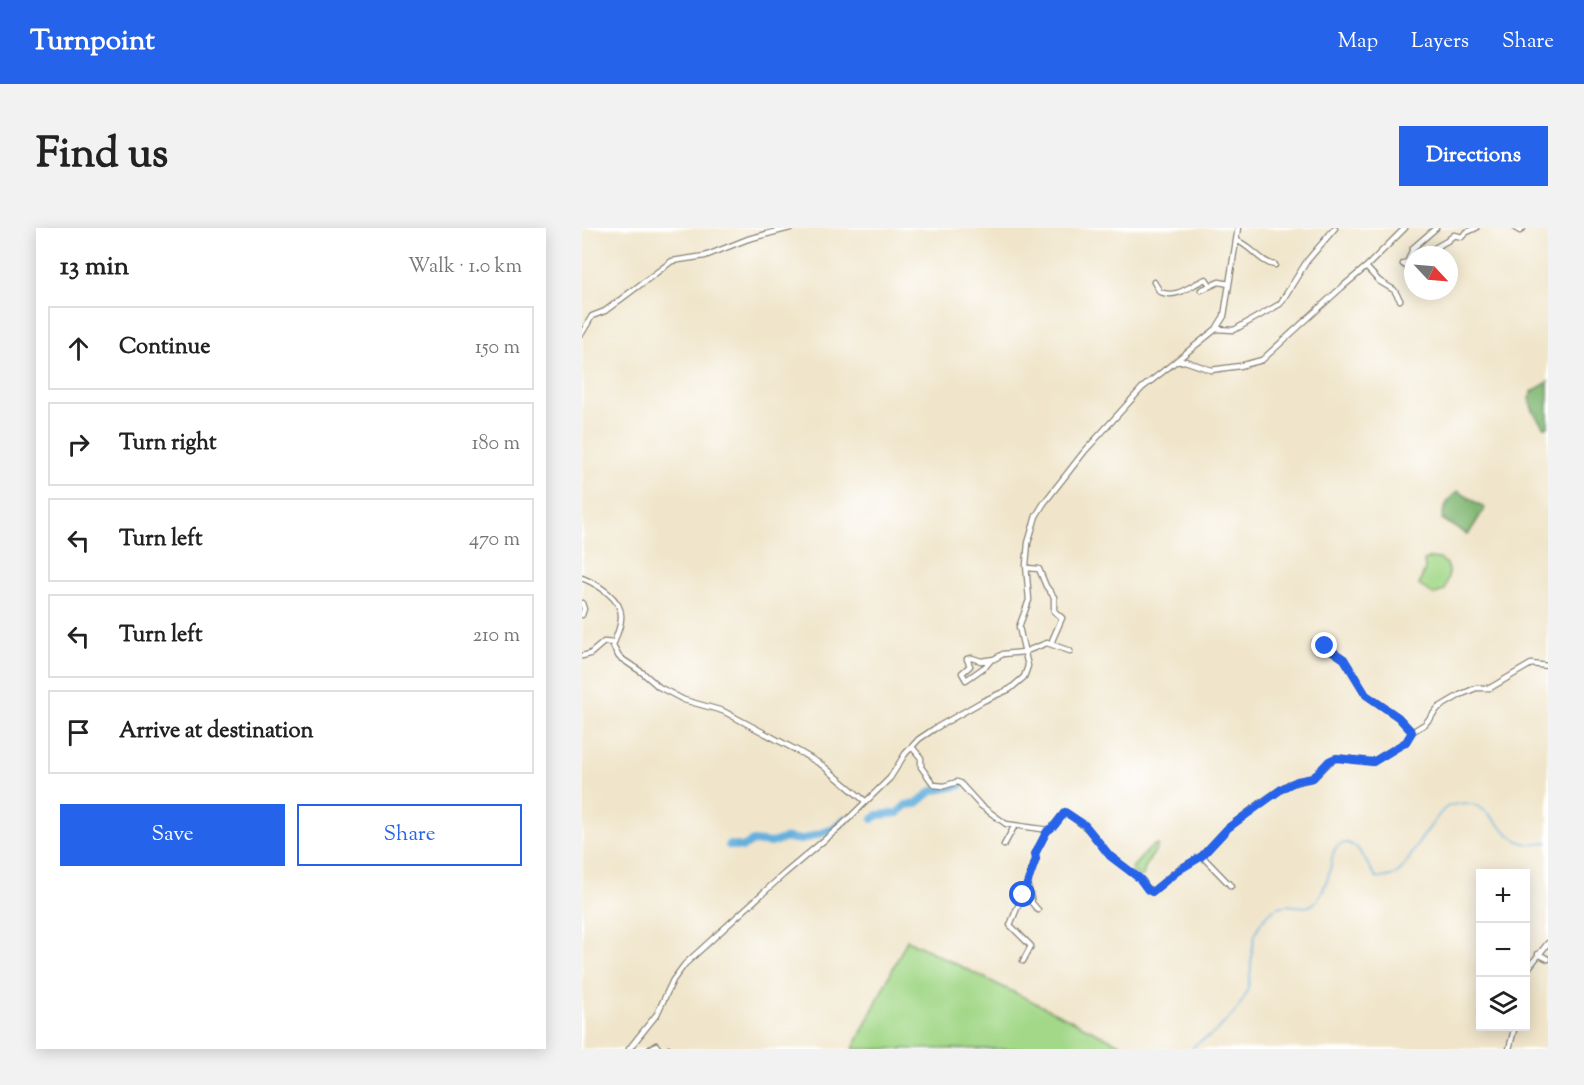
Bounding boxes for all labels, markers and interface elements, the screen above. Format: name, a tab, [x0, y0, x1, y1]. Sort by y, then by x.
text: Turnpoint	[30, 22, 155, 62]
text: Map	[1338, 27, 1378, 57]
text: Layers	[1411, 27, 1469, 57]
text: Share	[1502, 27, 1554, 57]
text: Find us	[36, 126, 168, 186]
button: Directions	[1399, 126, 1548, 186]
north arrow	[1404, 246, 1458, 300]
text: 13 min	[60, 249, 129, 286]
text: Walk · 1.0 km	[408, 253, 522, 282]
icon: ahead	[62, 332, 95, 365]
text: Continue	[119, 332, 210, 364]
text: 150 m	[475, 334, 520, 363]
icon: right	[62, 428, 95, 461]
text: Turn right	[119, 428, 216, 460]
text: 180 m	[472, 430, 520, 459]
icon: left	[62, 524, 95, 557]
text: Turn left	[119, 524, 202, 556]
text: 470 m	[469, 526, 520, 555]
icon: left	[62, 620, 95, 653]
text: Turn left	[119, 620, 202, 652]
text: 210 m	[473, 622, 520, 651]
route end	[1311, 632, 1337, 658]
icon: arrive	[62, 716, 95, 749]
text: Arrive at destination	[119, 716, 314, 748]
button: Save	[60, 804, 285, 866]
button: Share	[297, 804, 522, 866]
map controls	[1476, 869, 1530, 1031]
button: +	[1476, 869, 1530, 923]
route start	[1009, 881, 1035, 907]
button: −	[1476, 923, 1530, 977]
button: layers	[1476, 977, 1530, 1031]

